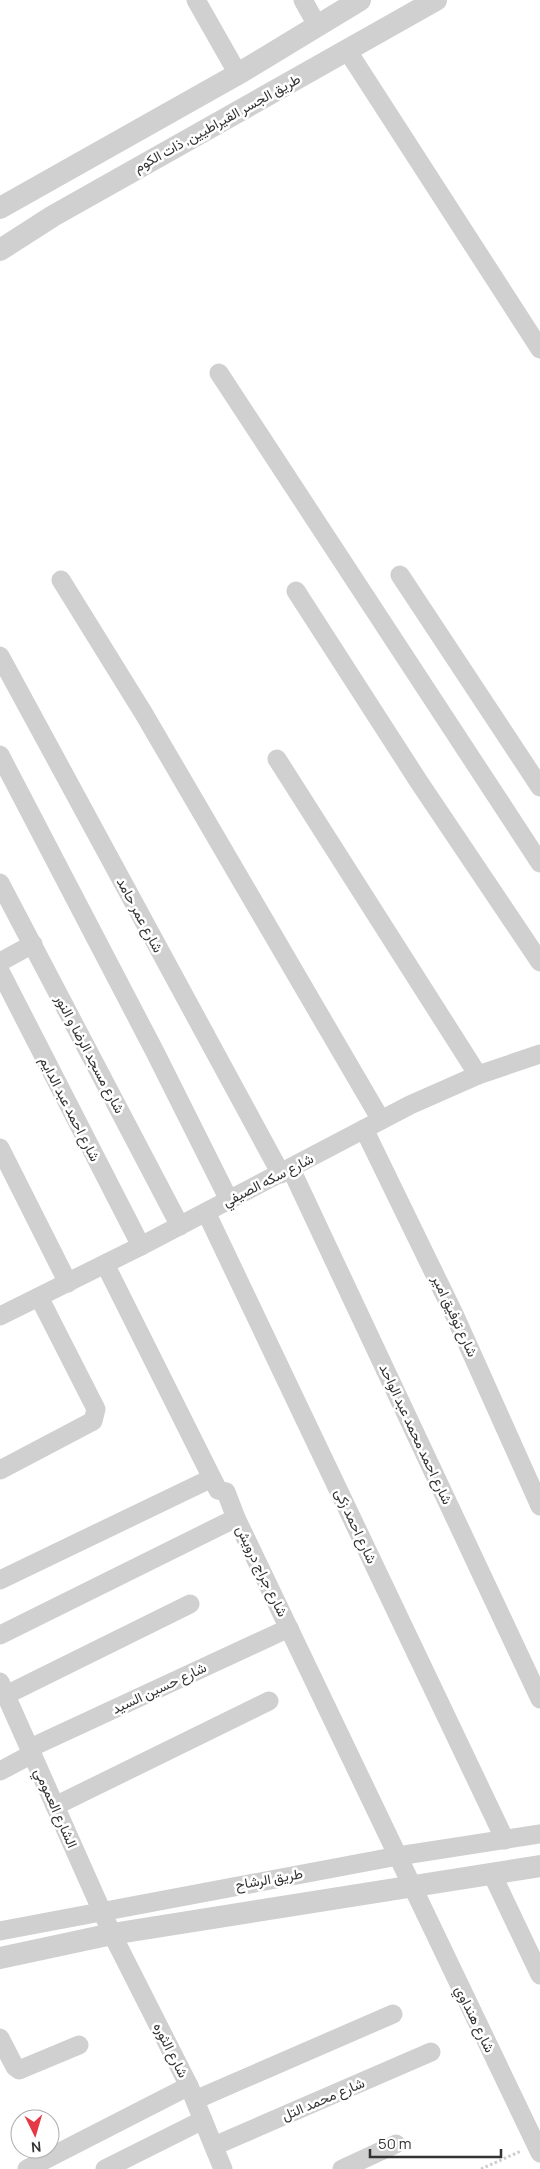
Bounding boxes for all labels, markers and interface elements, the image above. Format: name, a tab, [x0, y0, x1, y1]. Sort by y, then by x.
street label: طريق الجسر القيراطيين, ذات الكوم	[130, 69, 303, 176]
street label: شارع عمر حامد	[111, 874, 168, 957]
street label: شارع مسجد الرضا و النور	[49, 990, 130, 1117]
street label: شارع احمد عبد الدايم	[34, 1053, 105, 1165]
street label: شارع سكه الصيفي	[219, 1148, 318, 1213]
street label: شارع توفيق امير	[426, 1271, 483, 1361]
street label: شارع احمد محمد عبد الواحد	[374, 1360, 457, 1508]
street label: شارع احمد زكى	[329, 1485, 382, 1567]
street label: شارع جراج درويش	[230, 1522, 293, 1620]
street label: شارع حسين السيد	[108, 1657, 210, 1720]
street label: الشارع العمومي	[28, 1765, 83, 1852]
street label: طريق الرشاح	[234, 1863, 304, 1896]
street label: شارع هنداوي	[448, 1982, 500, 2057]
street label: شارع الثوره	[148, 2019, 193, 2082]
street label: شارع محمد التل	[278, 2073, 368, 2126]
north arrow	[10, 2109, 60, 2159]
scale bar	[370, 2126, 501, 2158]
text: 50 m	[378, 2133, 412, 2154]
text: N	[30, 2138, 42, 2157]

